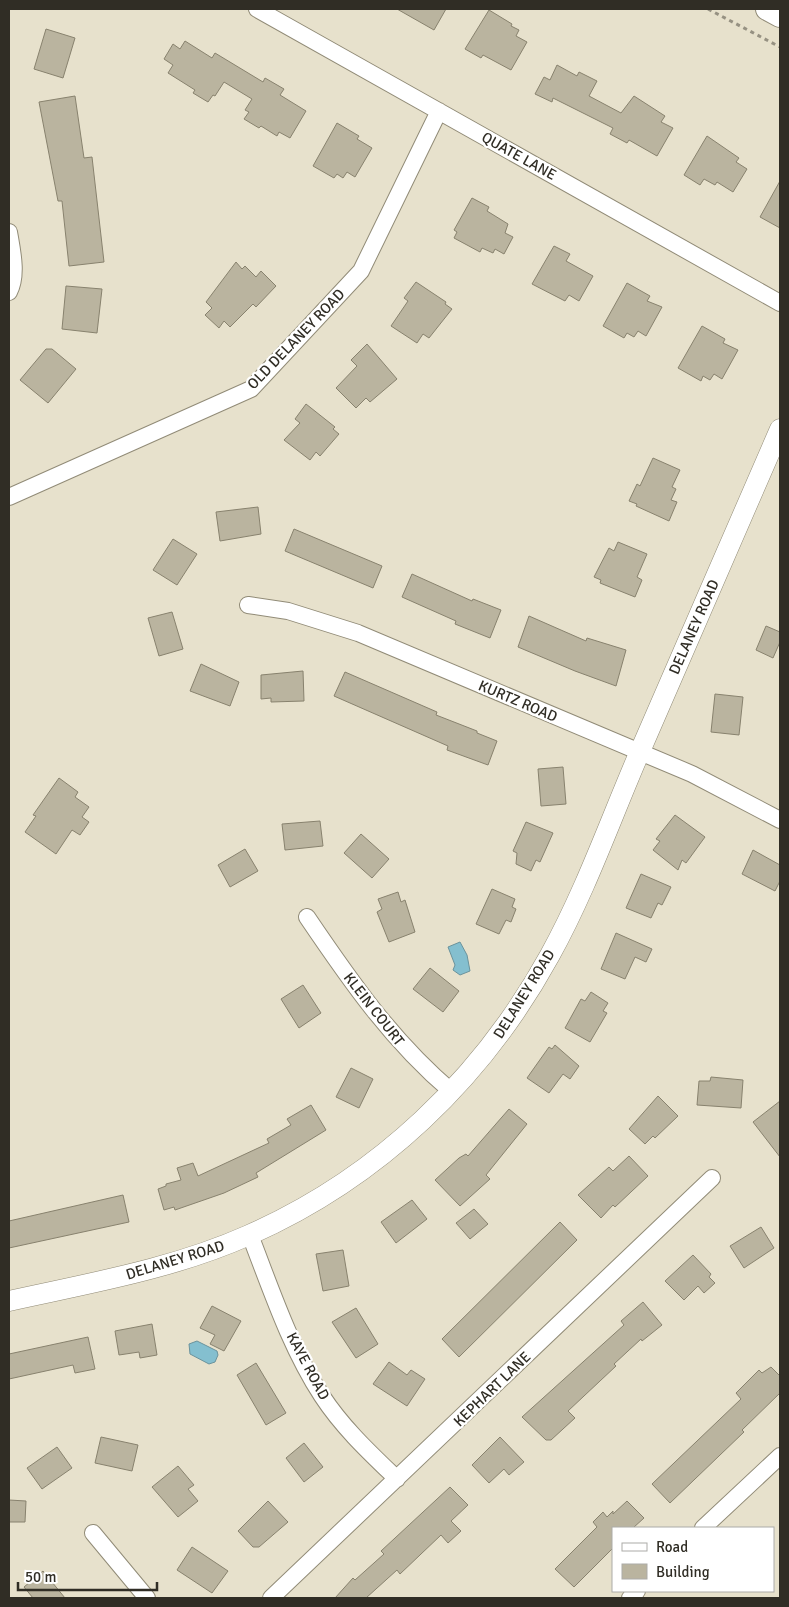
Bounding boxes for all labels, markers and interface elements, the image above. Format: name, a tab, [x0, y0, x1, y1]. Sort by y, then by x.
street label: QUATE LANE	[479, 128, 559, 184]
street label: OLD DELANEY ROAD	[243, 285, 349, 393]
street label: DELANEY ROAD	[665, 577, 723, 677]
street label: KURTZ ROAD	[476, 676, 560, 726]
street label: DELANEY ROAD	[489, 946, 559, 1042]
street label: KLEIN COURT	[340, 969, 409, 1050]
street label: DELANEY ROAD	[124, 1236, 226, 1284]
street label: KAYE ROAD	[283, 1329, 333, 1403]
street label: KEPHART LANE	[450, 1348, 534, 1430]
legend	[612, 1527, 774, 1592]
text: Road	[656, 1538, 688, 1556]
scale bar	[18, 1560, 156, 1592]
text: Building	[656, 1563, 710, 1581]
text: 50 m	[25, 1568, 56, 1586]

